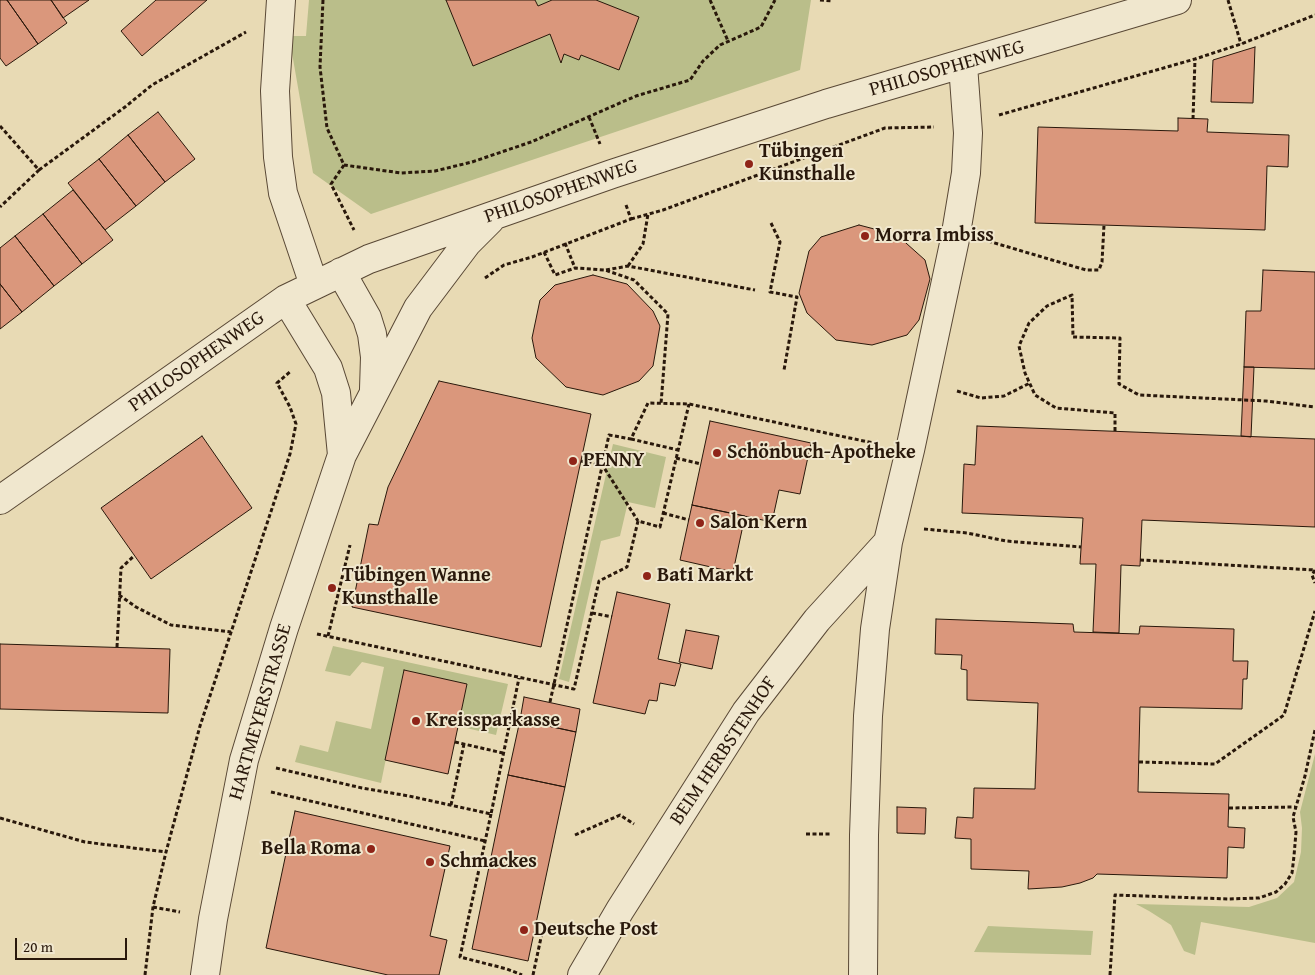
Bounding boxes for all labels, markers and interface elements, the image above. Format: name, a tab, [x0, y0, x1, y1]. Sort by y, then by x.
street label: PHILOSOPHENWEG	[867, 35, 1027, 103]
place label: Tübingen Kunsthalle	[759, 140, 855, 187]
street label: PHILOSOPHENWEG	[481, 155, 641, 229]
marker: Tübingen Kunsthalle	[743, 158, 755, 170]
place label: Morra Imbiss	[875, 224, 994, 248]
marker: Morra Imbiss	[859, 230, 871, 242]
street label: PHILOSOPHENWEG	[125, 306, 269, 418]
place label: Schönbuch-Apotheke	[727, 441, 916, 465]
marker: Schönbuch-Apotheke	[711, 447, 723, 459]
place label: PENNY	[583, 449, 644, 473]
marker: PENNY	[567, 455, 579, 467]
place label: Salon Kern	[710, 511, 807, 535]
marker: Salon Kern	[694, 517, 706, 529]
place label: Tübingen Wanne Kunsthalle	[342, 564, 491, 611]
place label: Bati Markt	[657, 564, 753, 588]
marker: Bati Markt	[641, 570, 653, 582]
marker: Tübingen Wanne Kunsthalle	[326, 582, 338, 594]
street label: HARTMEYERSTRASSE	[224, 621, 298, 803]
street label: BEIM HERBSTENHOF	[665, 672, 783, 830]
place label: Kreissparkasse	[426, 709, 560, 733]
marker: Kreissparkasse	[410, 715, 422, 727]
place label: Bella Roma	[261, 837, 361, 861]
marker: Bella Roma	[365, 843, 377, 855]
place label: Schmackes	[440, 850, 537, 874]
marker: Schmackes	[424, 856, 436, 868]
place label: Deutsche Post	[534, 918, 658, 942]
marker: Deutsche Post	[518, 924, 530, 936]
scale bar	[18, 928, 130, 960]
text: 20 m	[23, 936, 53, 957]

